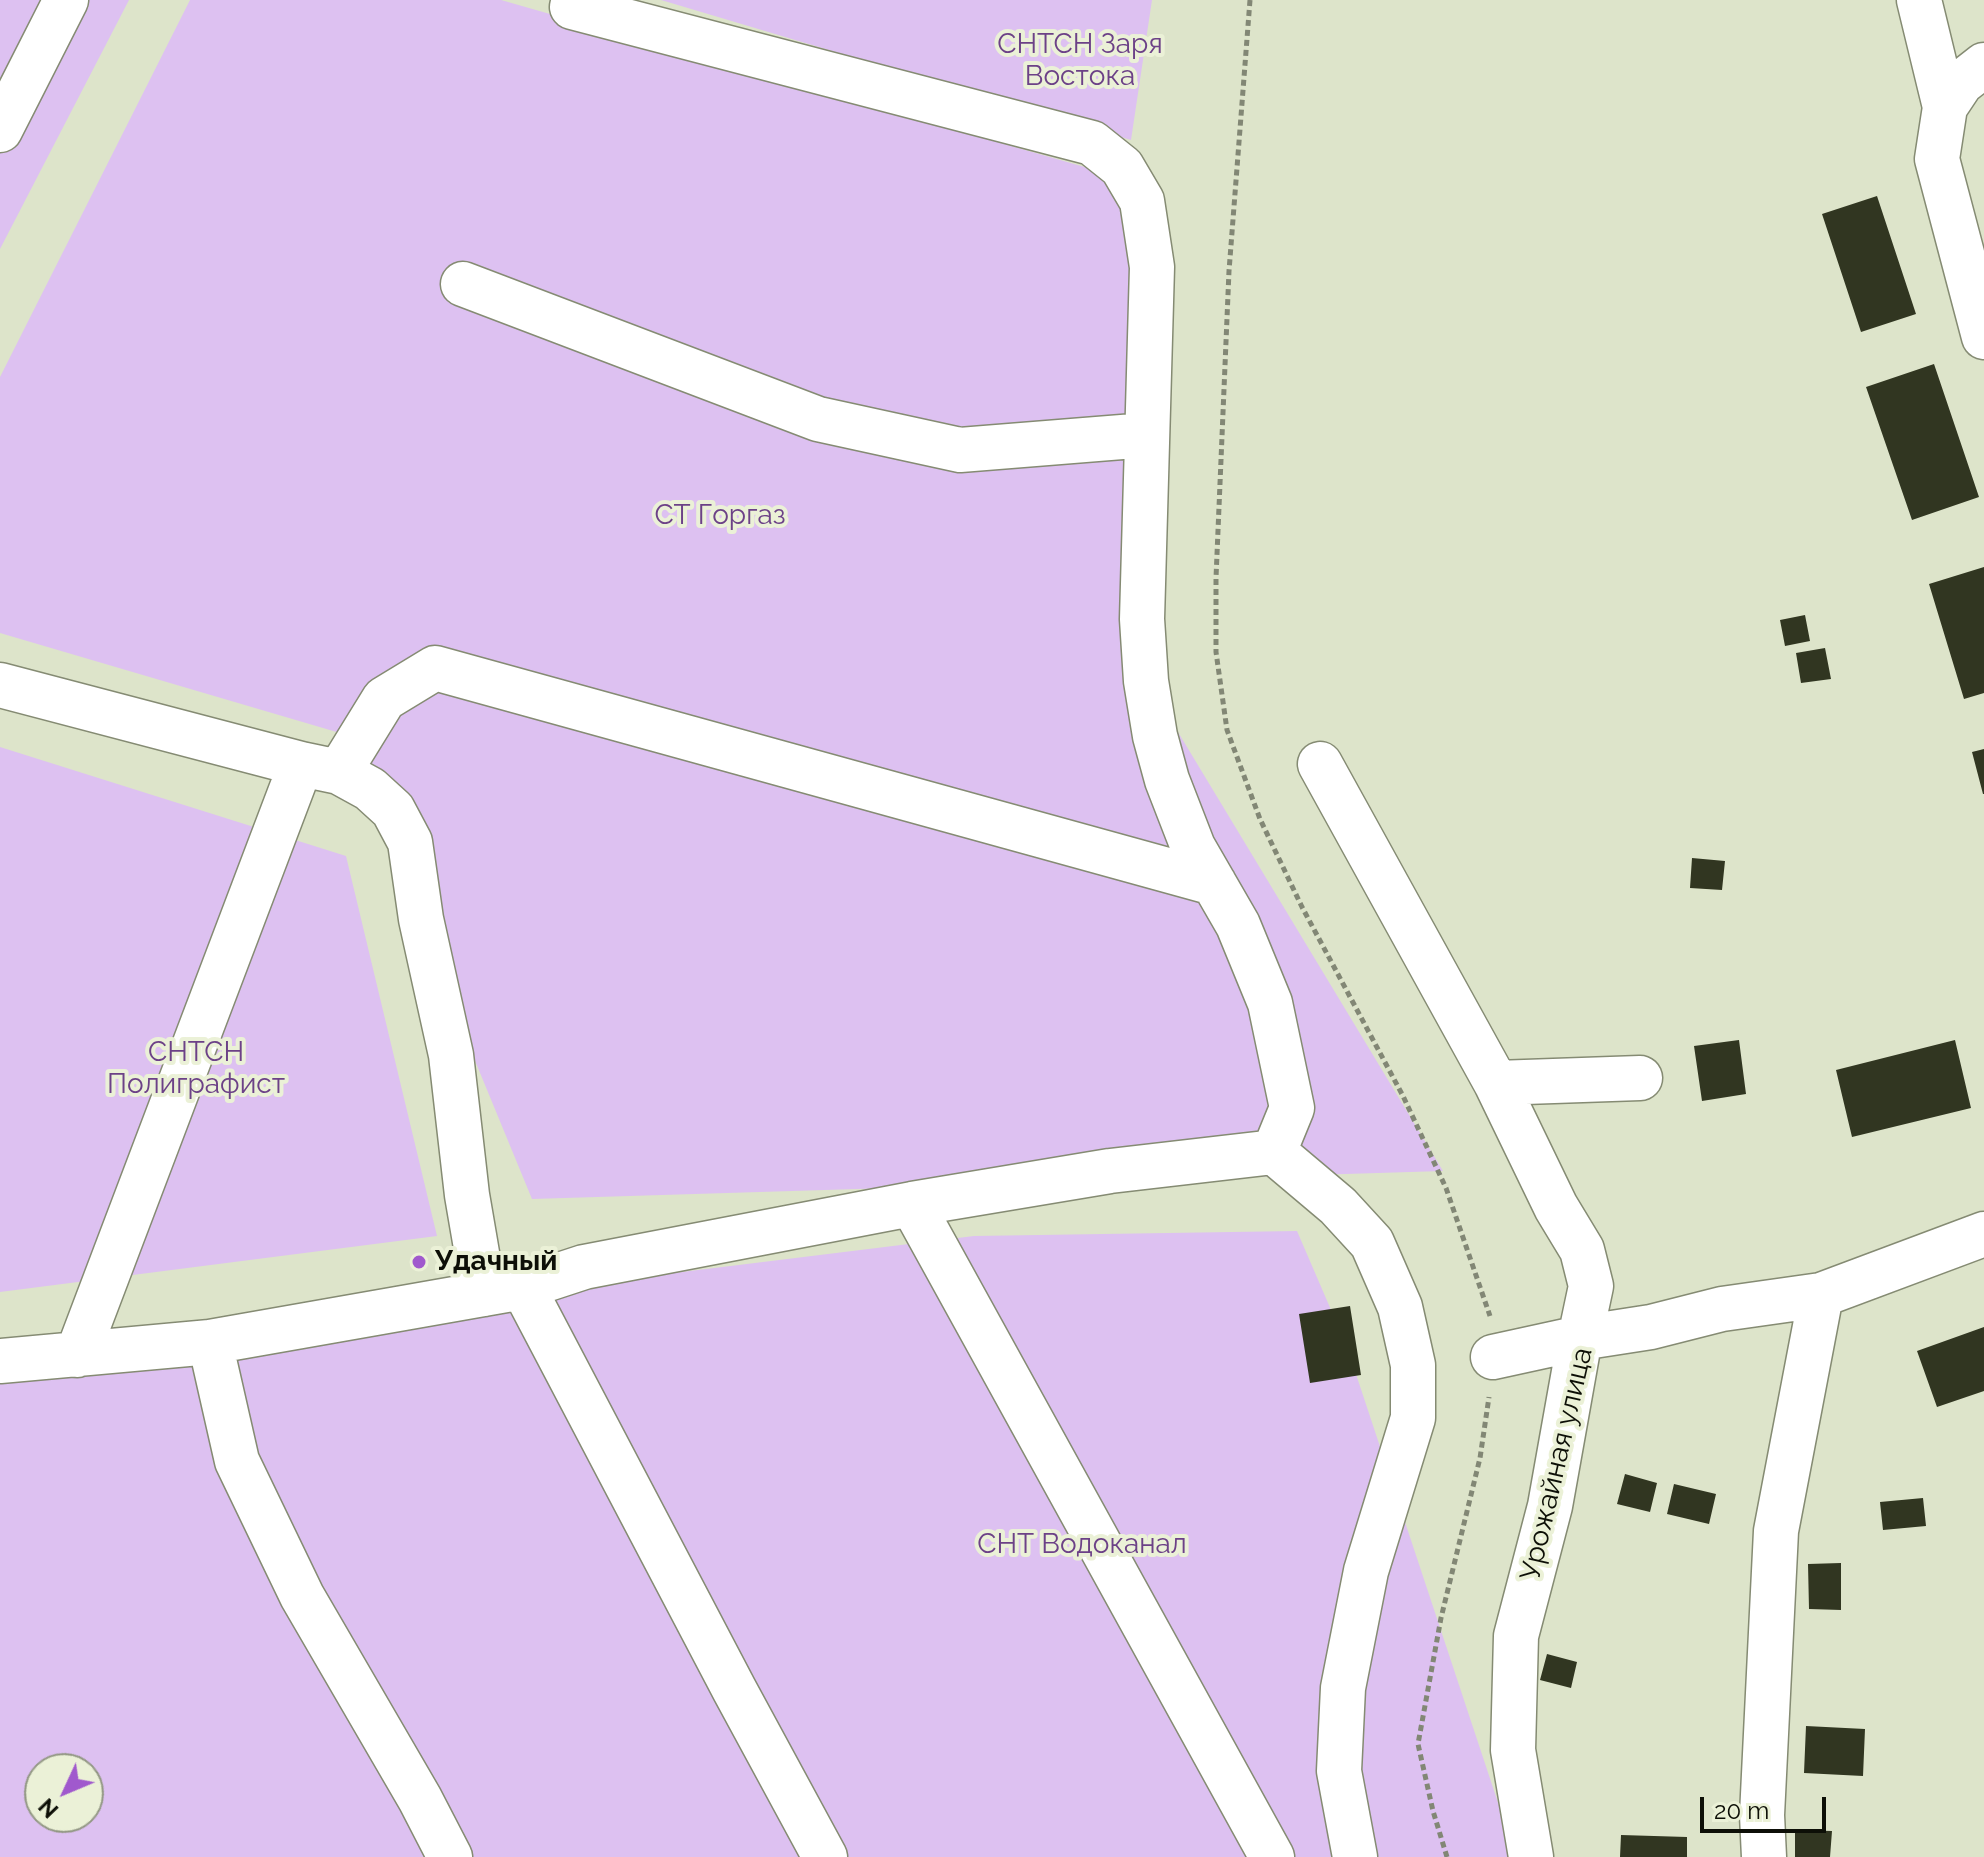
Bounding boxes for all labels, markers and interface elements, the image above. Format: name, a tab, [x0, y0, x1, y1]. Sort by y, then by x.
park label: СНТСН Заря Востока	[997, 28, 1163, 94]
park label: СТ Горгаз	[654, 499, 786, 533]
park label: СНТСН Полиграфист	[107, 1036, 285, 1102]
place label: Удачный	[435, 1245, 557, 1279]
marker: Удачный	[410, 1253, 428, 1271]
street label: Урожайная улица	[1514, 1344, 1600, 1584]
park label: СНТ Водоканал	[977, 1528, 1187, 1562]
north arrow	[24, 1753, 104, 1833]
scale bar	[1704, 1781, 1830, 1831]
text: N	[33, 1793, 63, 1823]
text: 20 m	[1714, 1796, 1769, 1825]

